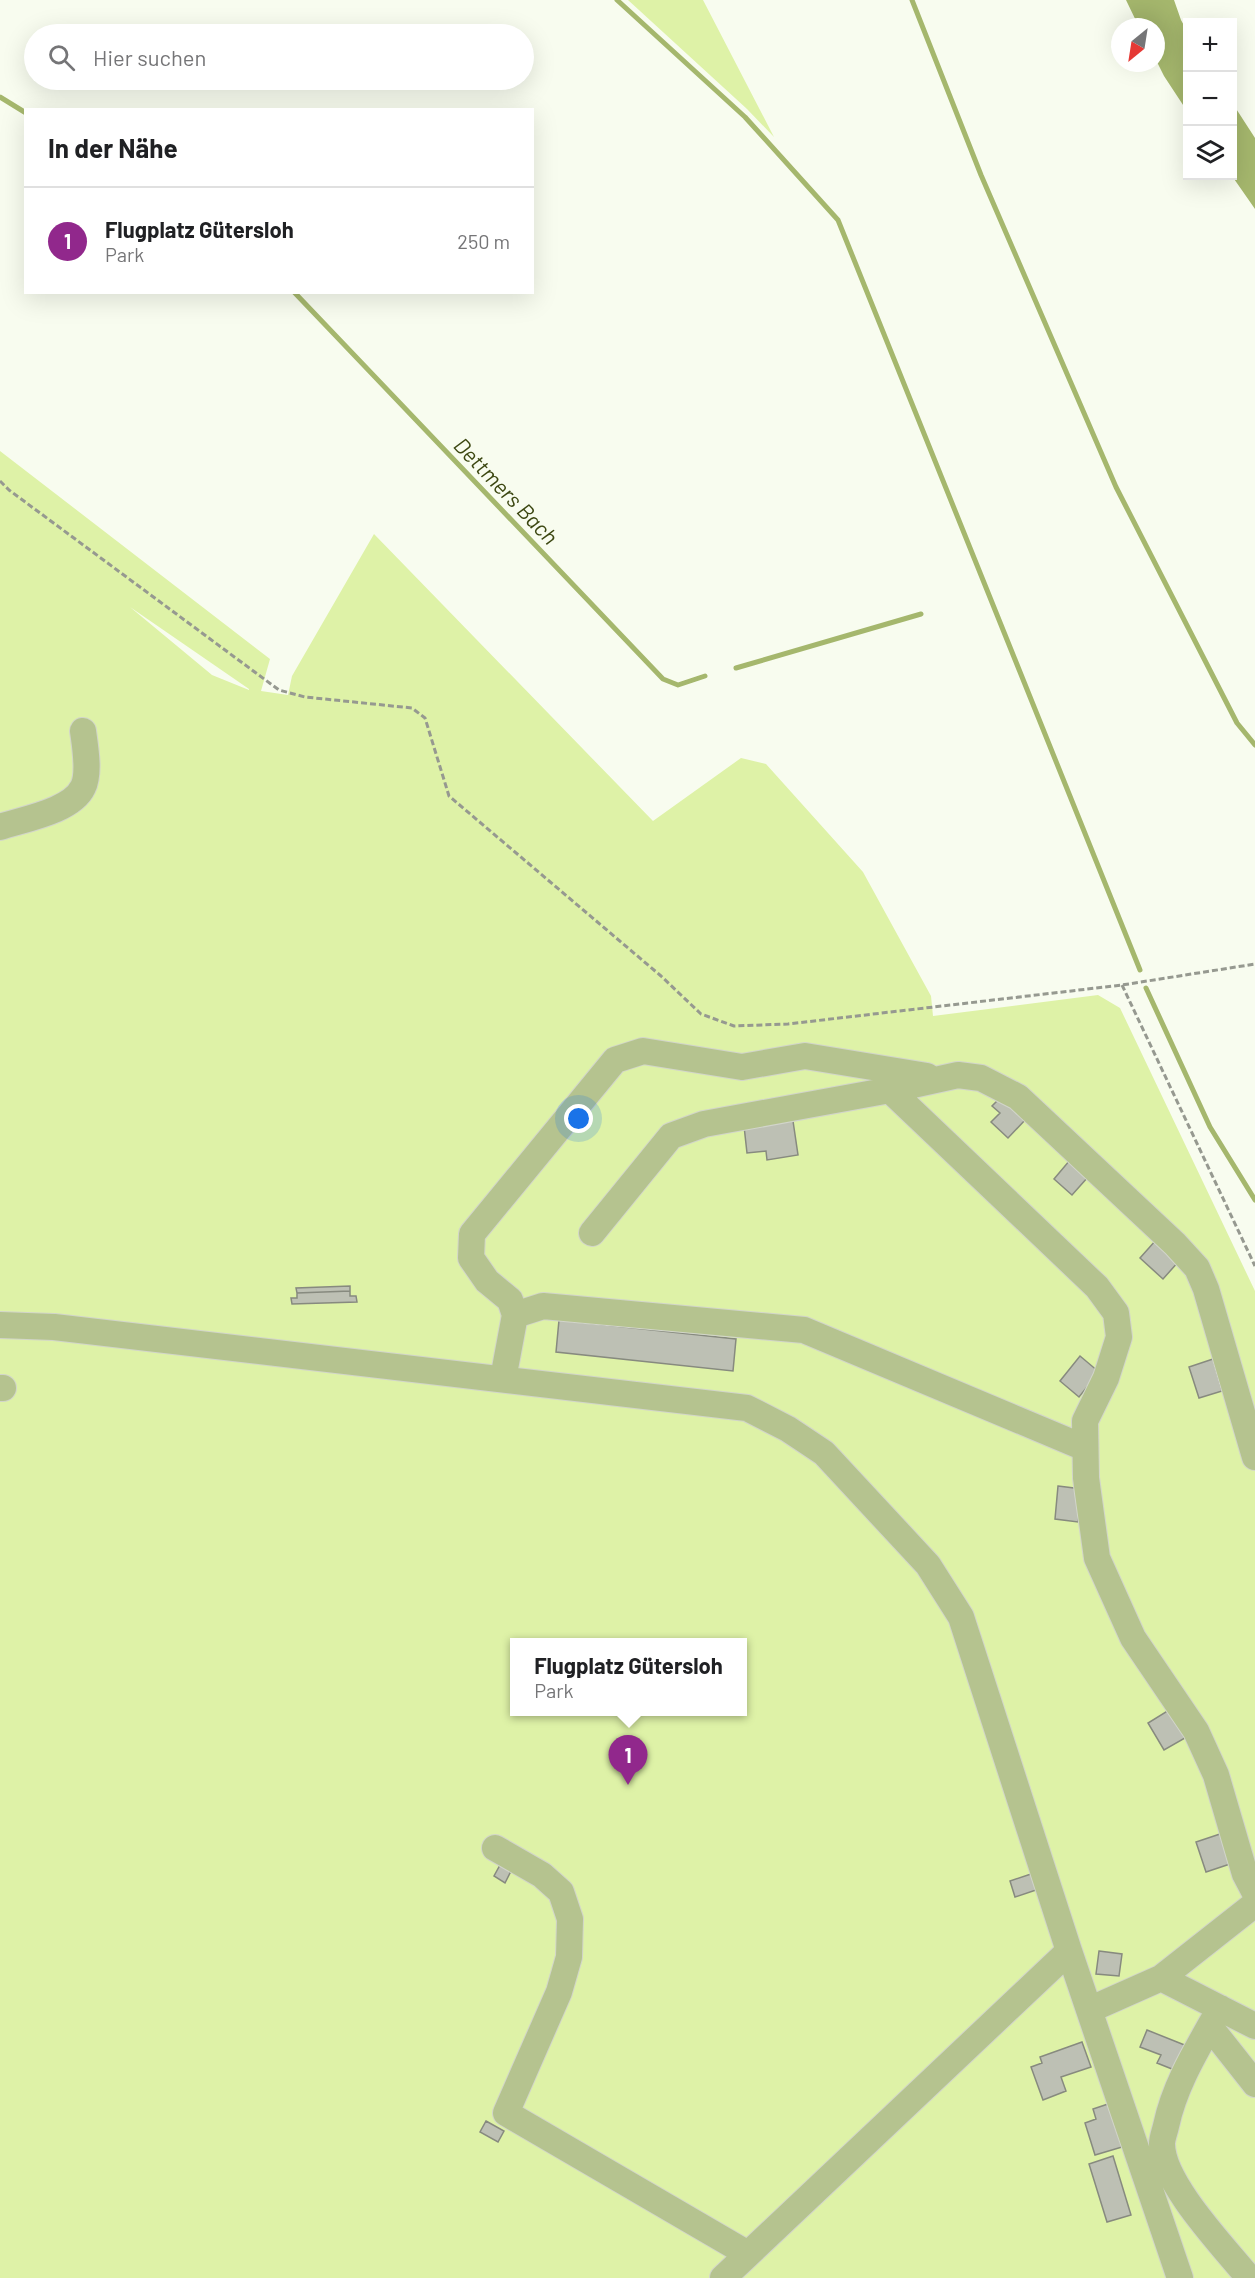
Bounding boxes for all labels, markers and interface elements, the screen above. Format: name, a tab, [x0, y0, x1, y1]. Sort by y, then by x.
north arrow	[1111, 18, 1165, 72]
map controls	[1183, 18, 1237, 180]
button: +	[1183, 18, 1237, 72]
search box	[24, 24, 534, 90]
icon: search	[45, 41, 78, 74]
text: Hier suchen	[93, 44, 206, 70]
button: −	[1183, 72, 1237, 126]
button: layers	[1183, 126, 1237, 180]
text: In der Nähe	[48, 132, 178, 163]
text: Flugplatz Gütersloh	[105, 216, 294, 242]
text: 1	[64, 229, 71, 253]
text: 250 m	[457, 229, 510, 253]
text: Park	[105, 242, 144, 266]
water label: Dettmers Bach	[449, 432, 564, 549]
your location	[564, 1104, 593, 1133]
popup	[510, 1638, 747, 1716]
text: Flugplatz Gütersloh	[534, 1652, 723, 1678]
text: Park	[534, 1678, 573, 1702]
pin: 1	[608, 1736, 648, 1785]

